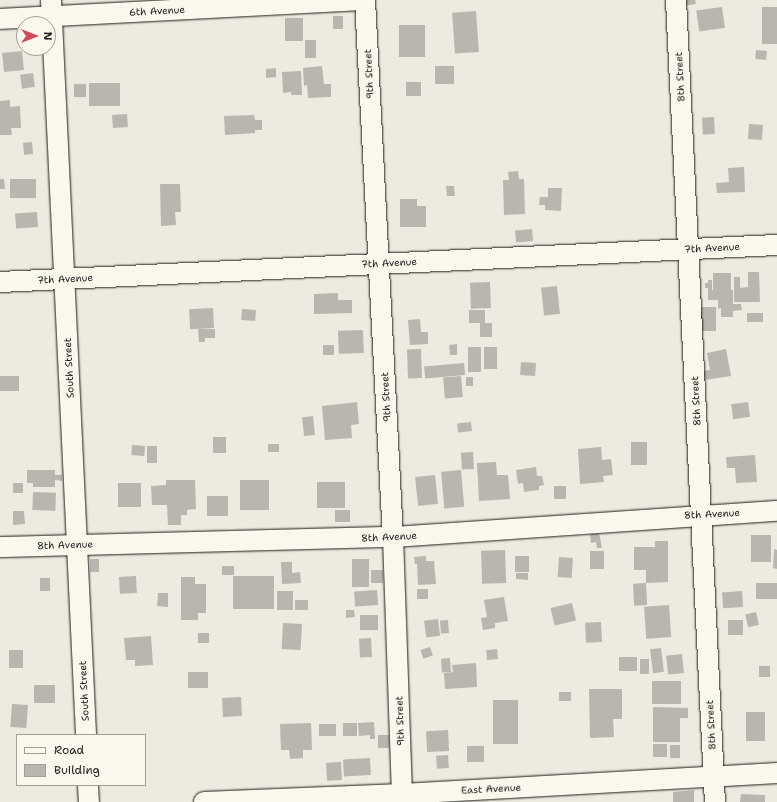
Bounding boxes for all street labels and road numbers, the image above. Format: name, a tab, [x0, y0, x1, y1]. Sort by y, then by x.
street label: 6th Avenue	[129, 4, 185, 18]
street label: 9th Street	[362, 49, 376, 99]
street label: 8th Street	[673, 52, 687, 102]
street label: 7th Avenue	[684, 241, 740, 255]
street label: 7th Avenue	[361, 256, 417, 270]
street label: 7th Avenue	[37, 272, 93, 286]
street label: South Street	[61, 337, 77, 399]
street label: 9th Street	[379, 372, 393, 422]
street label: 8th Street	[689, 376, 703, 426]
street label: 8th Avenue	[684, 507, 740, 521]
street label: 8th Avenue	[361, 530, 417, 544]
street label: 8th Avenue	[37, 538, 93, 552]
street label: South Street	[76, 660, 92, 722]
street label: 9th Street	[393, 696, 407, 746]
street label: 8th Street	[704, 700, 718, 750]
street label: East Avenue	[461, 781, 521, 797]

